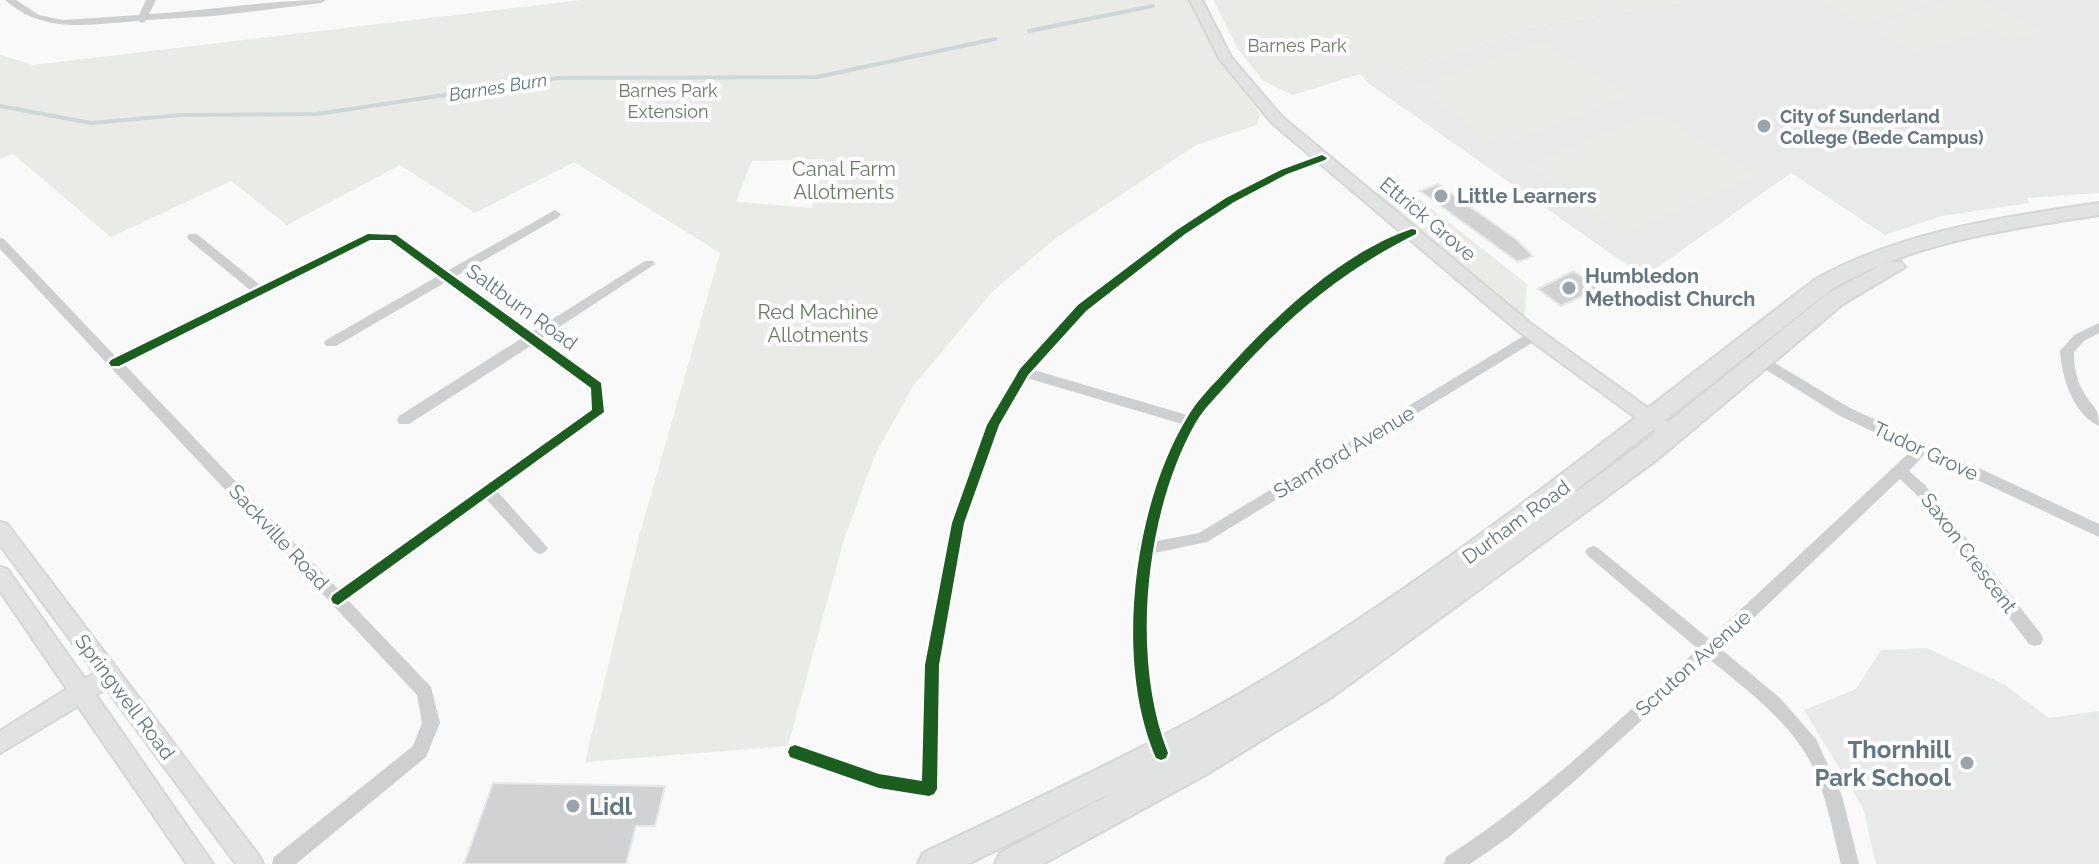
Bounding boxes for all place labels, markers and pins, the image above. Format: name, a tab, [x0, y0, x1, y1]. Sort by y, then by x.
place label: City of Sunderland College (Bede Campus)	[1780, 106, 1984, 148]
marker: City of Sunderland College (Bede Campus)	[1755, 117, 1773, 135]
place label: Little Learners	[1457, 184, 1597, 208]
marker: Little Learners	[1432, 187, 1450, 205]
place label: Humbledon Methodist Church	[1585, 264, 1755, 311]
marker: Humbledon Methodist Church	[1560, 279, 1578, 297]
place label: Thornhill Park School	[1815, 735, 1951, 792]
marker: Thornhill Park School	[1958, 754, 1976, 772]
place label: Lidl	[589, 792, 633, 821]
marker: Lidl	[564, 797, 582, 815]

